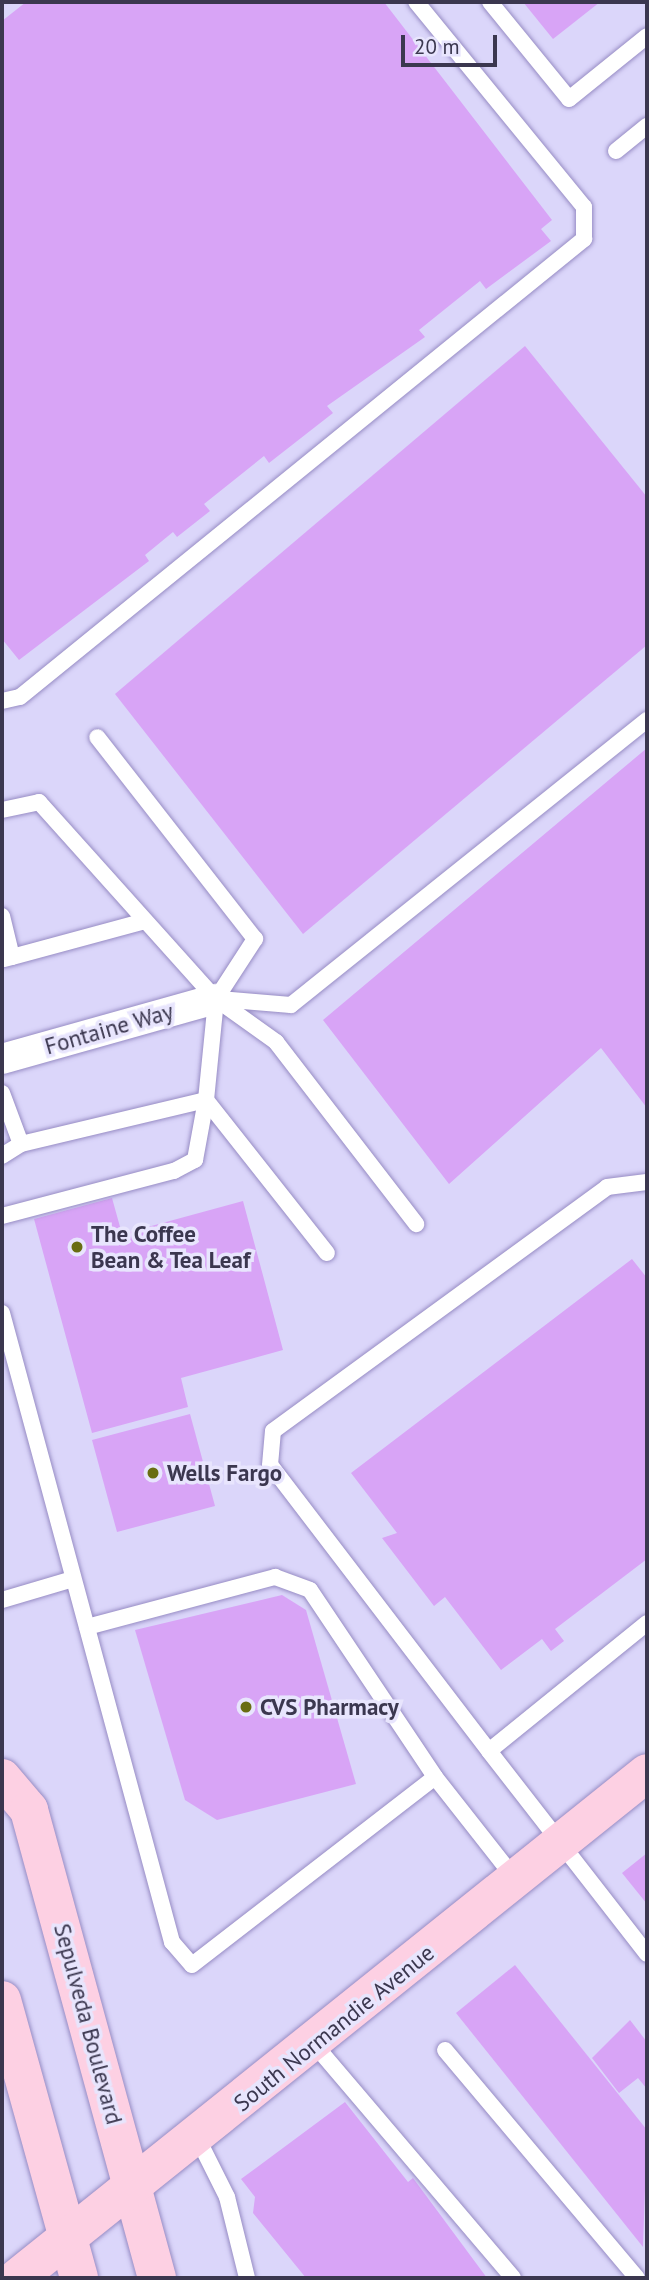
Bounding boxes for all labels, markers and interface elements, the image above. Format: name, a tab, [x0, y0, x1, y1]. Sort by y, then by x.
scale bar	[404, 21, 500, 65]
text: 20 m	[414, 33, 460, 60]
street label: Fontaine Way	[41, 997, 177, 1061]
place label: The Coffee Bean & Tea Leaf	[91, 1220, 251, 1274]
marker: The Coffee Bean & Tea Leaf	[69, 1239, 85, 1255]
place label: Wells Fargo	[167, 1459, 282, 1487]
marker: Wells Fargo	[145, 1465, 161, 1481]
place label: CVS Pharmacy	[260, 1693, 399, 1721]
marker: CVS Pharmacy	[238, 1699, 254, 1715]
street label: Sepulveda Boulevard	[48, 1921, 128, 2127]
street label: South Normandie Avenue	[228, 1939, 440, 2117]

